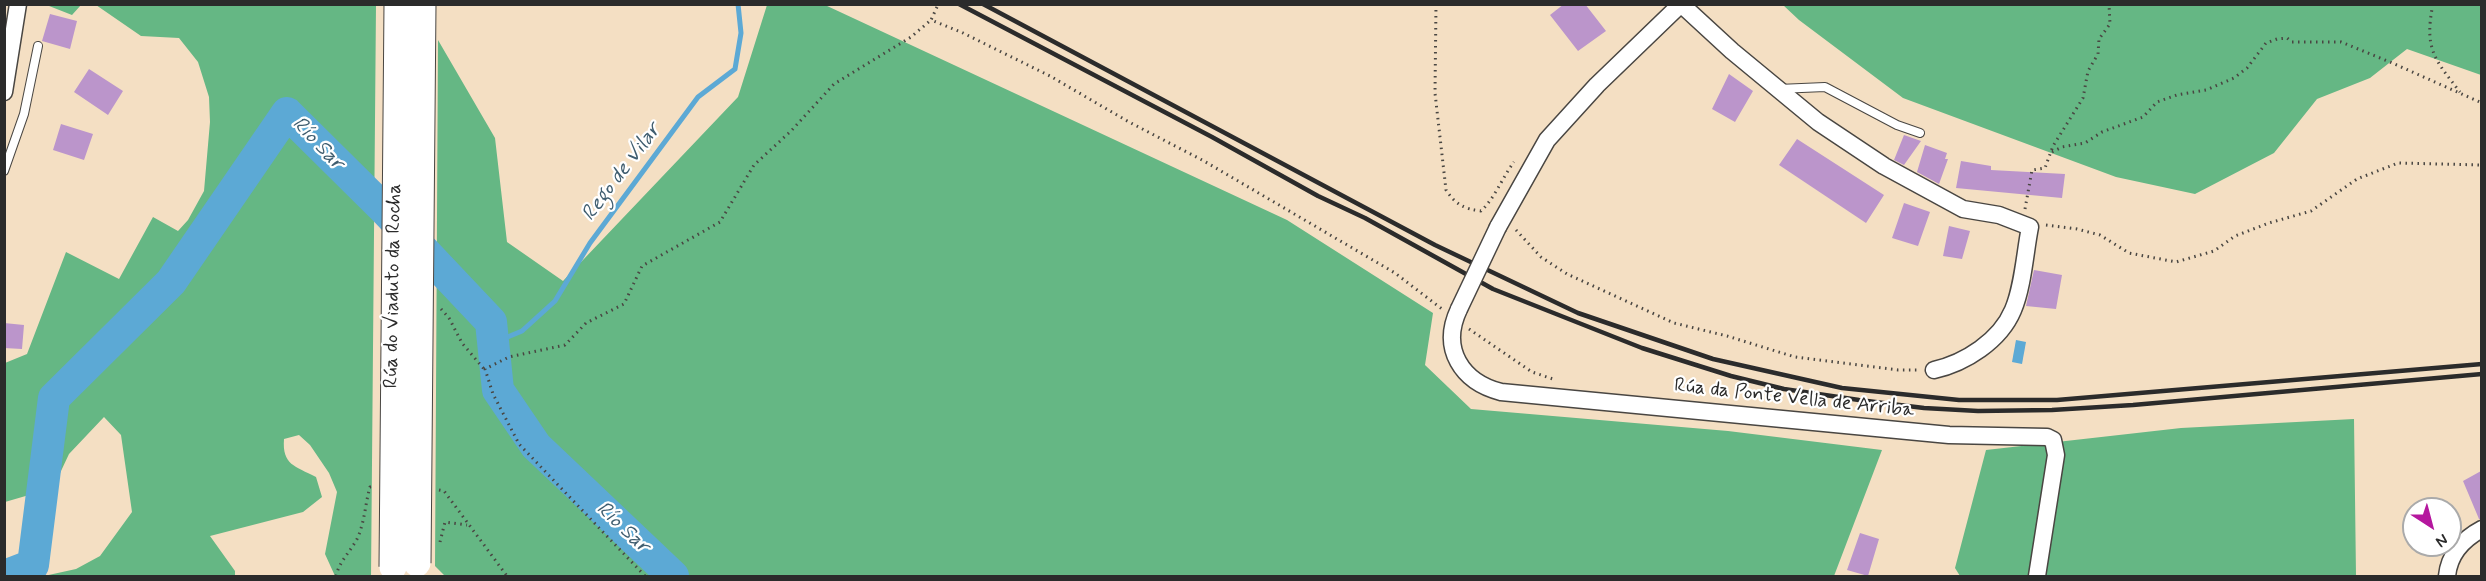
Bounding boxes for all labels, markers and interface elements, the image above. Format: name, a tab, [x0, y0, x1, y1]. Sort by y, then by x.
water label: Río Sar	[286, 112, 348, 176]
water label: Rego de Vilar	[577, 119, 667, 227]
street label: Rúa do Viaduto da Rocha	[380, 183, 408, 389]
street label: Rúa da Ponte Vella de Arriba	[1673, 374, 1915, 424]
water label: Río Sar	[590, 497, 654, 559]
north arrow	[2402, 497, 2462, 557]
text: N	[2431, 529, 2452, 552]

